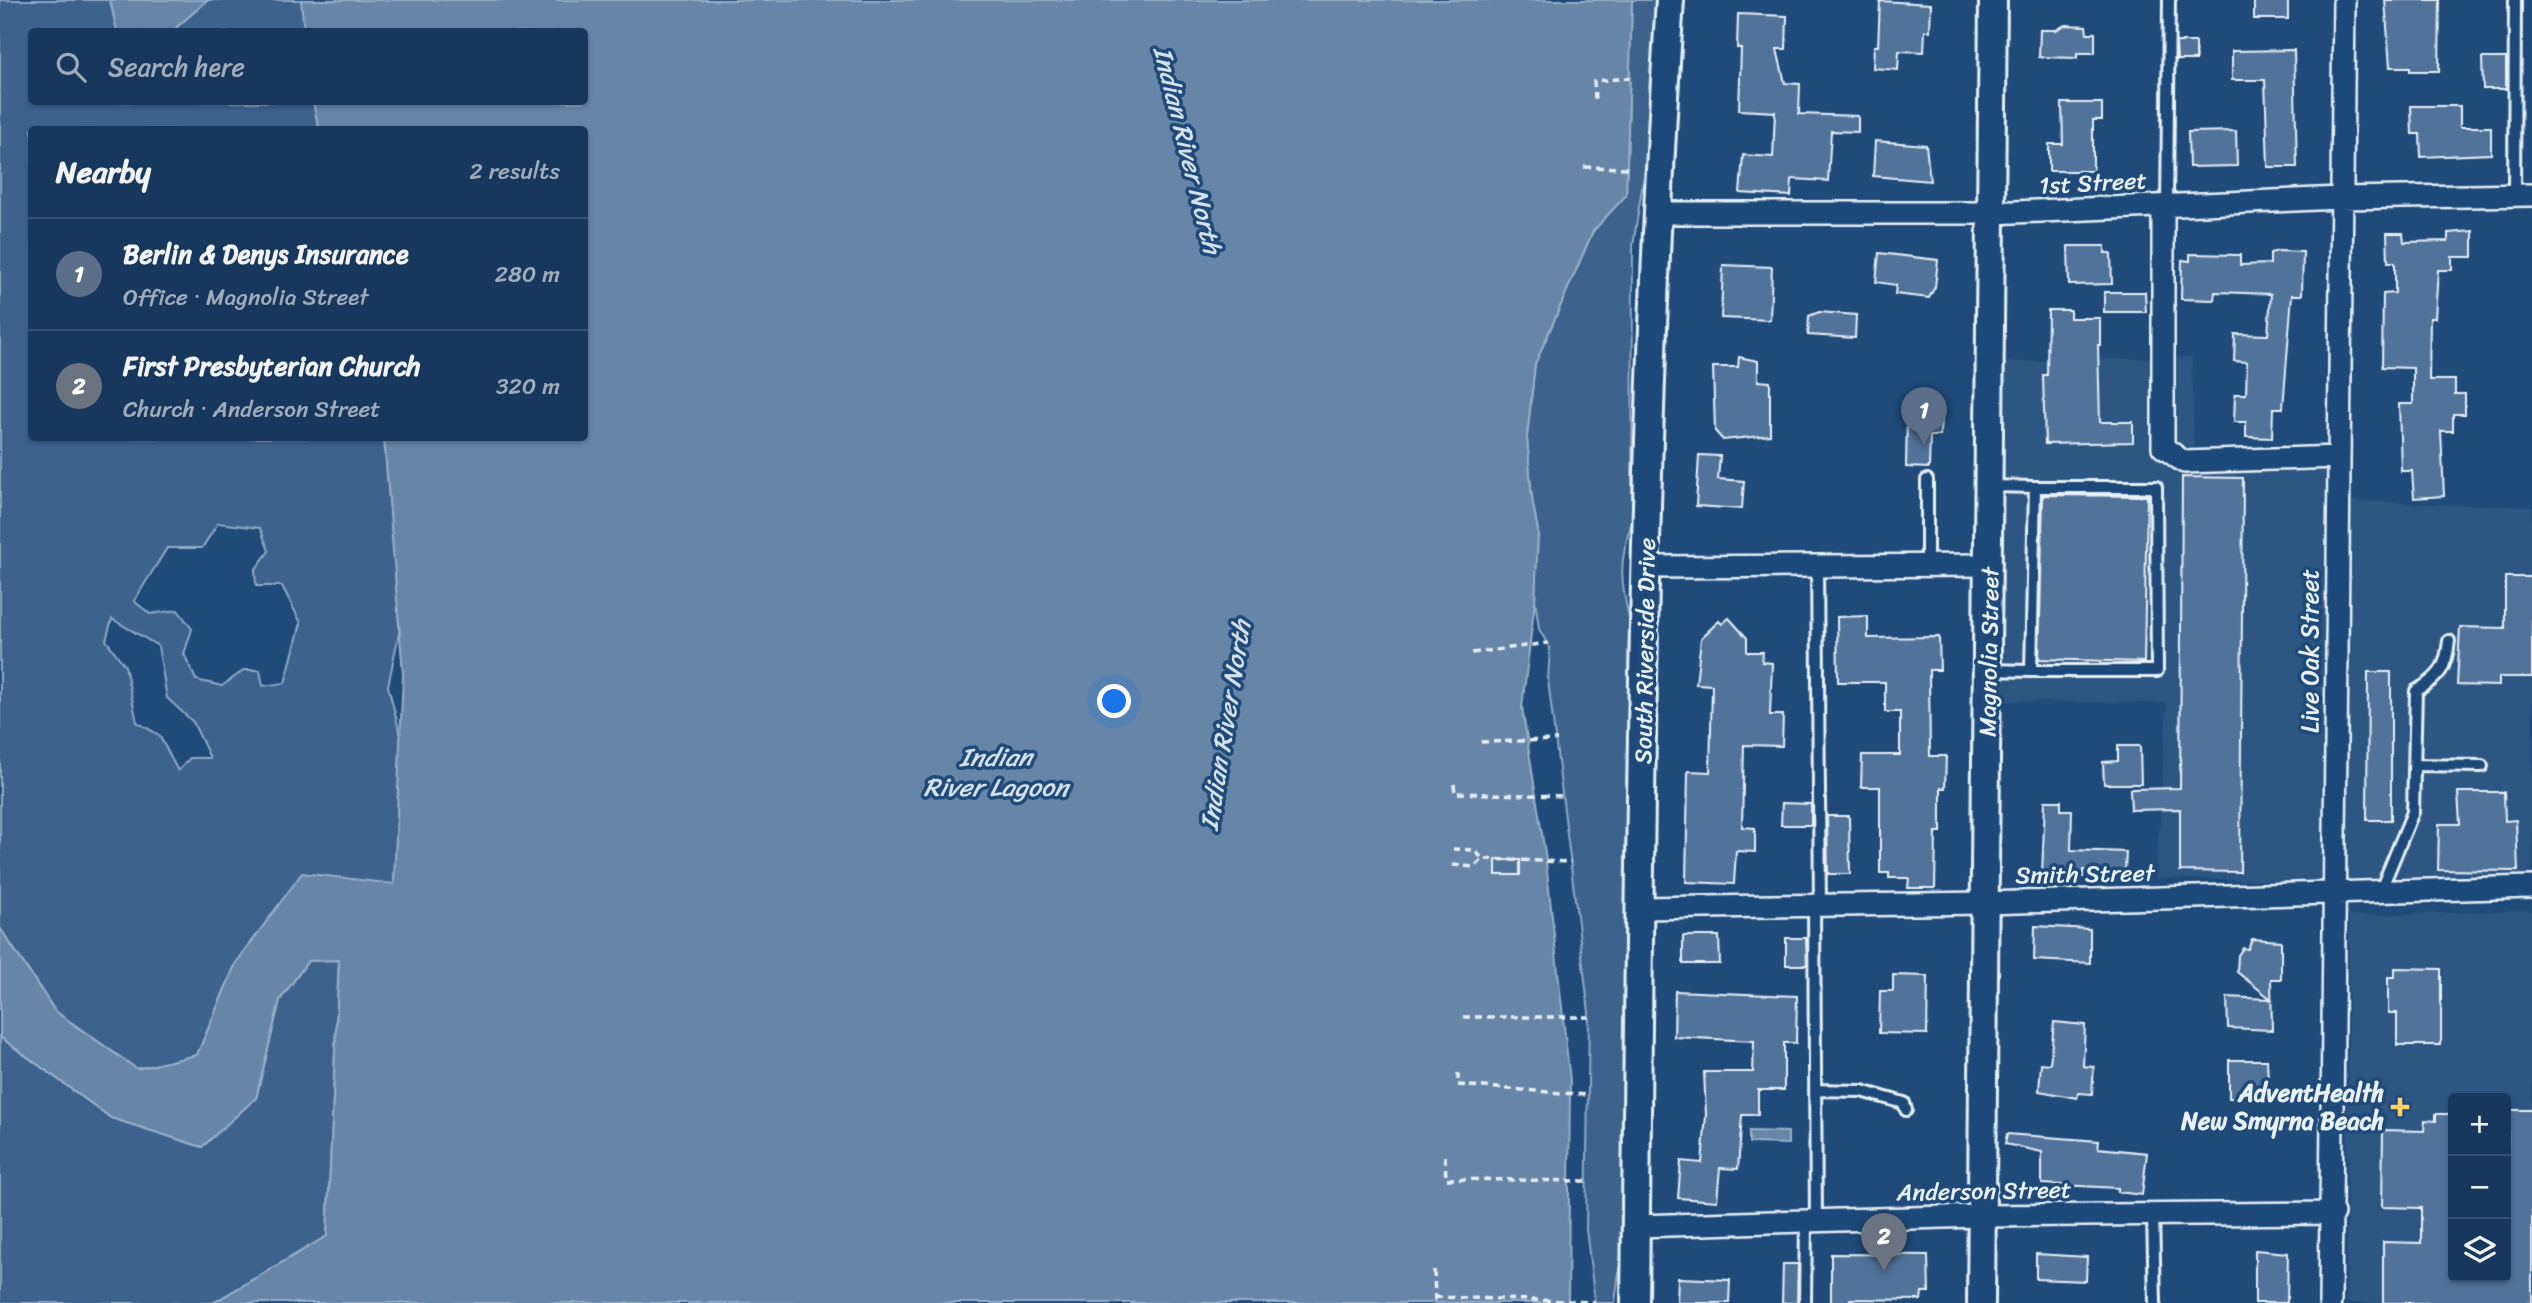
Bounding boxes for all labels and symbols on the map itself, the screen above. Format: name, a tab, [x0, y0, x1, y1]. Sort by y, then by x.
water label: Indian River North	[1140, 41, 1237, 261]
street label: 1st Street	[2038, 159, 2148, 207]
pin: 1	[1901, 387, 1947, 445]
street label: South Riverside Drive	[1622, 537, 1668, 765]
street label: Magnolia Street	[1967, 566, 2011, 737]
street label: Live Oak Street	[2289, 569, 2331, 733]
water label: Indian River North	[1186, 614, 1265, 834]
your location	[1097, 684, 1131, 718]
water label: Indian River Lagoon	[924, 734, 1071, 810]
street label: Smith Street	[2015, 852, 2156, 896]
place label: AdventHealth New Smyrna Beach	[2180, 1072, 2384, 1142]
marker: AdventHealth New Smyrna Beach	[2390, 1097, 2410, 1117]
street label: Anderson Street	[1895, 1168, 2072, 1214]
pin: 2	[1861, 1213, 1907, 1271]

